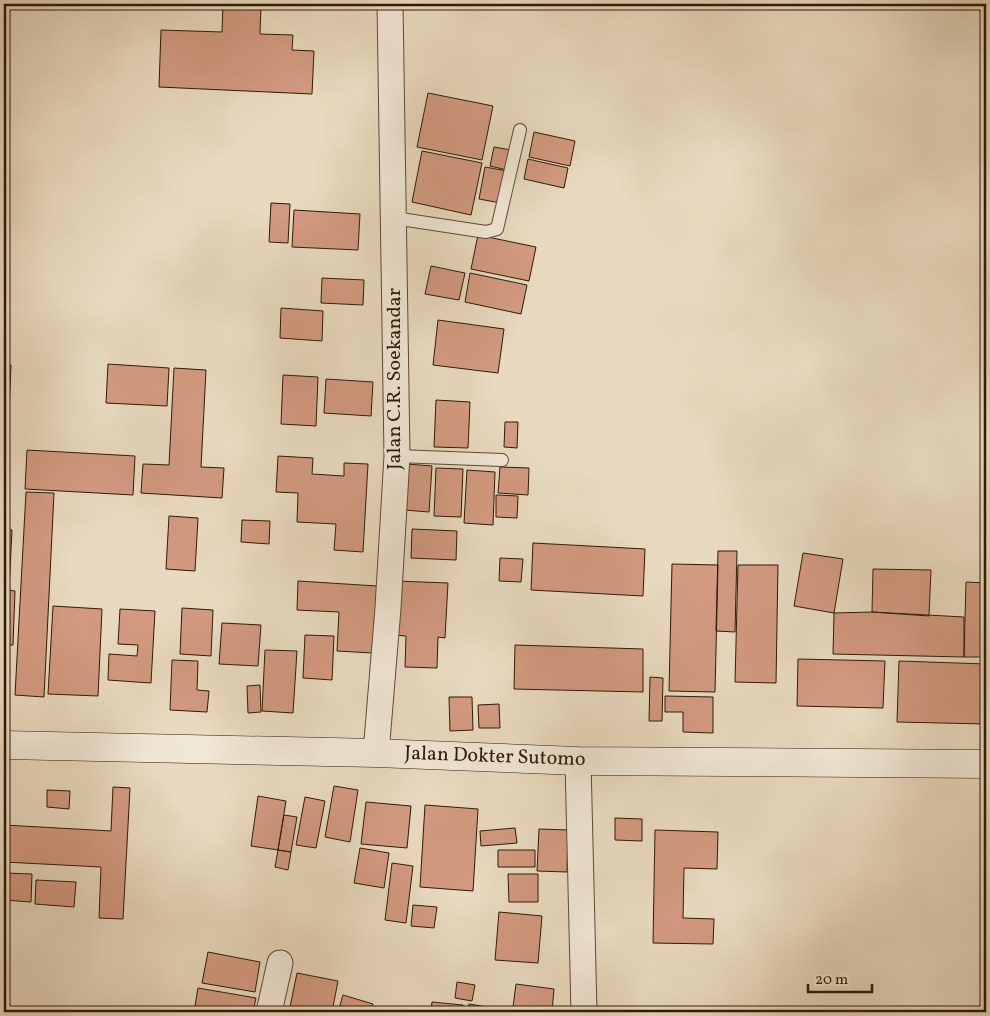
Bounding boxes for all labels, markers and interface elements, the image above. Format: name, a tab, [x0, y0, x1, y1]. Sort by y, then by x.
street label: Jalan C.R. Soekandar	[381, 288, 409, 470]
street label: Jalan Dokter Sutomo	[404, 740, 586, 774]
scale bar	[808, 961, 871, 993]
text: 20 m	[815, 970, 848, 991]

